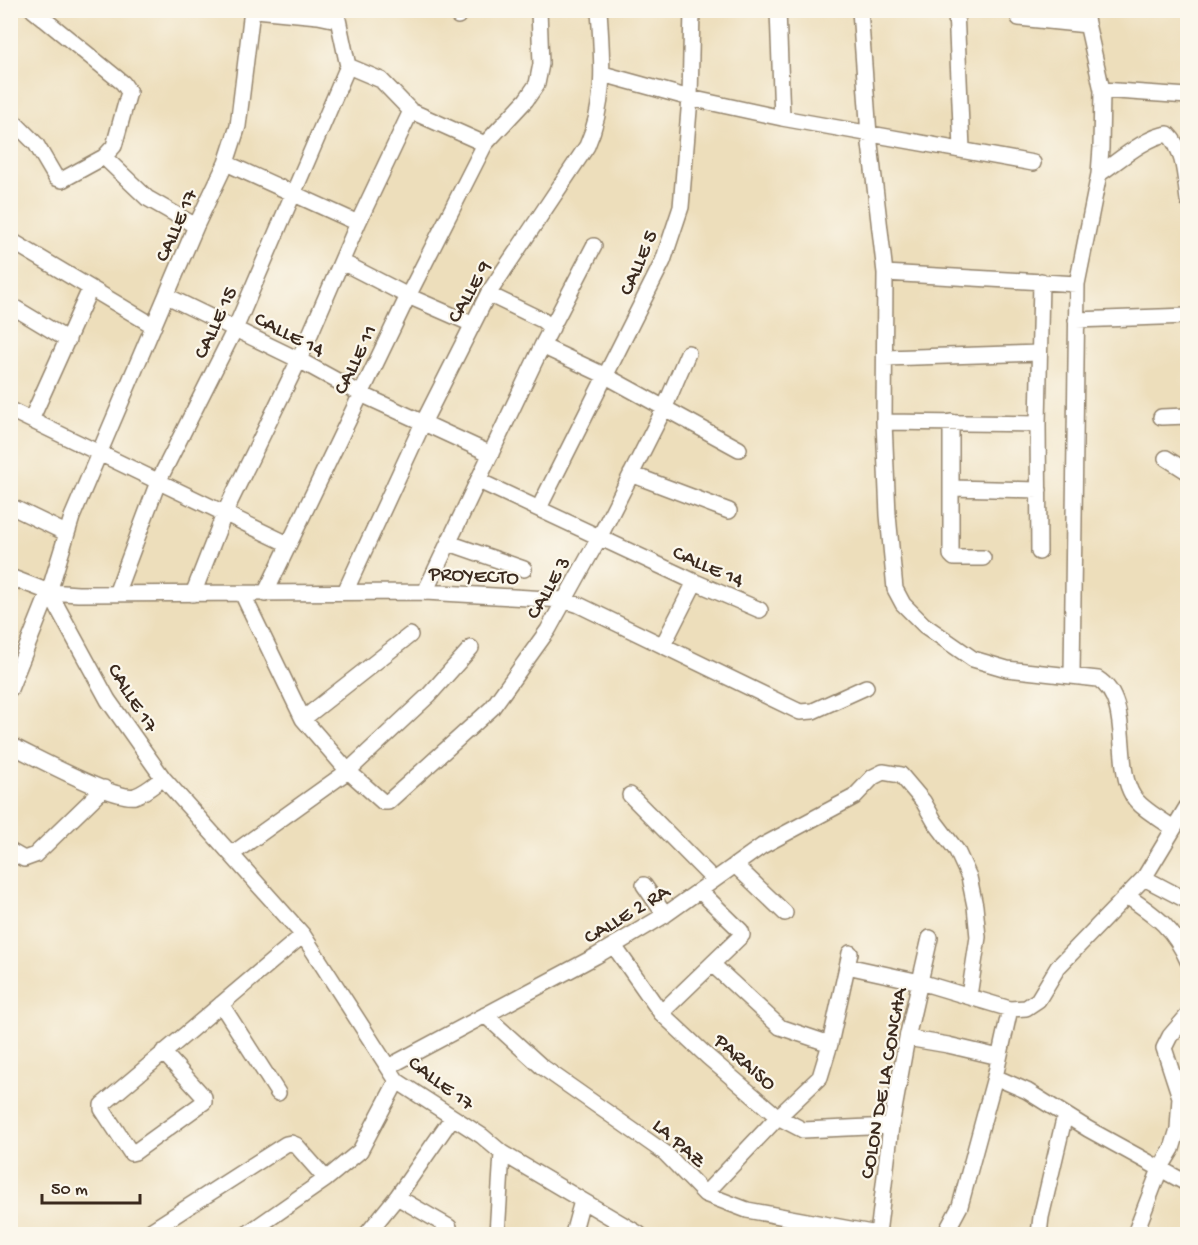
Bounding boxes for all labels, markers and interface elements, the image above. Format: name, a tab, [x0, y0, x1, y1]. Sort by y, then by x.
street label: CALLE 17	[151, 185, 206, 267]
street label: CALLE 5	[615, 227, 665, 300]
street label: CALLE 9	[443, 257, 499, 328]
street label: CALLE 15	[190, 283, 245, 364]
street label: CALLE 14	[249, 308, 328, 364]
street label: CALLE 11	[330, 322, 385, 399]
street label: CALLE 14	[668, 541, 747, 595]
street label: CALLE 3	[522, 553, 578, 624]
street label: PROYECTO	[427, 563, 520, 592]
street label: CALLE 17	[100, 660, 163, 739]
street label: CALLE 2 RA	[580, 880, 677, 951]
street label: COLON DE LA CONCHA	[856, 985, 915, 1181]
street label: PARAISO	[707, 1029, 780, 1098]
street label: CALLE 17	[402, 1052, 479, 1118]
street label: LA PAZ	[646, 1115, 710, 1175]
scale bar	[42, 1167, 140, 1205]
text: 50 m	[51, 1180, 88, 1201]

